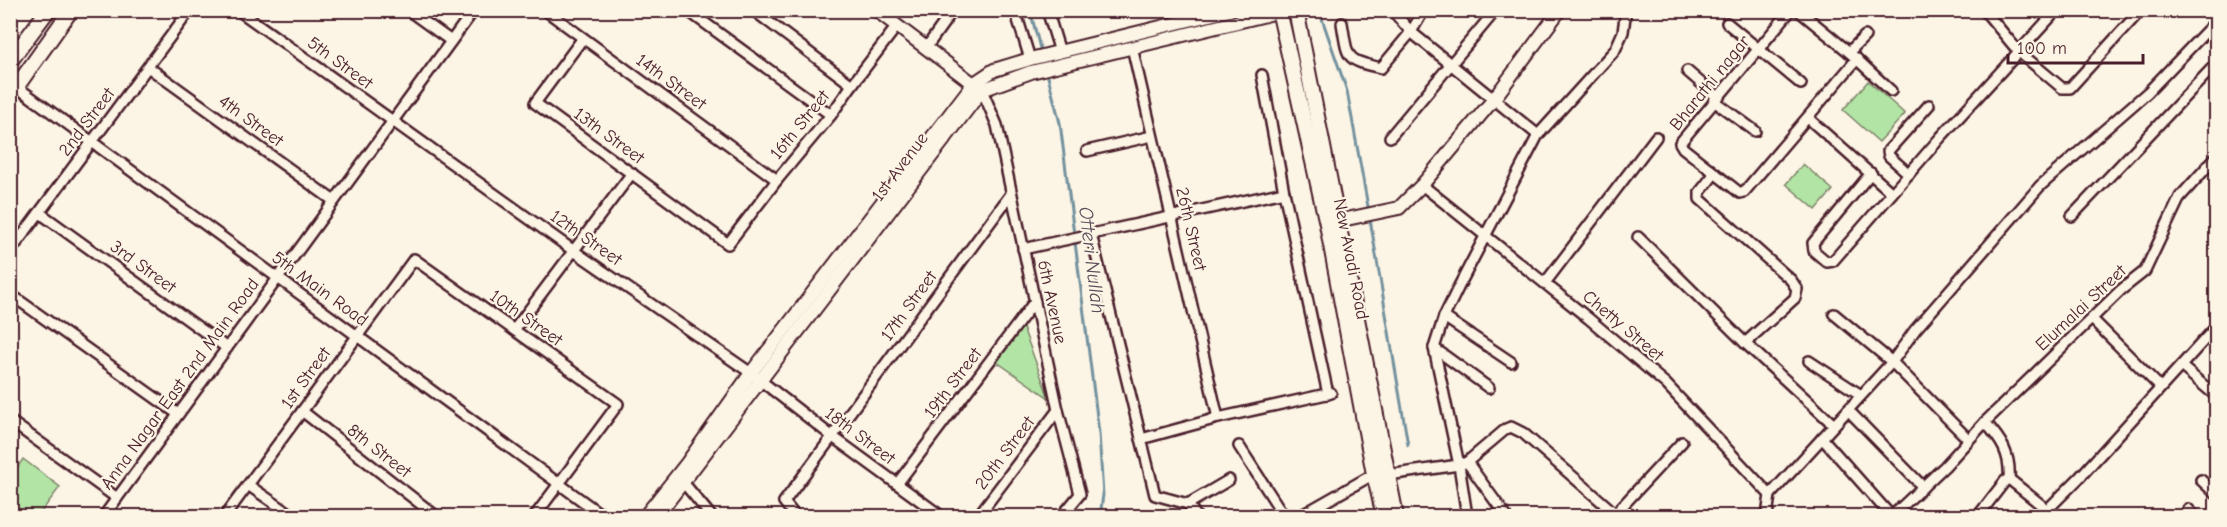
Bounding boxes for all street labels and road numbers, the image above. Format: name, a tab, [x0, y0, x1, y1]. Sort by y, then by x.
street label: Bharathi nagar	[1665, 31, 1755, 135]
street label: 5th Street	[303, 32, 377, 94]
street label: 14th Street	[632, 49, 711, 115]
street label: 2nd Street	[55, 83, 120, 160]
street label: 16th Street	[766, 86, 835, 164]
street label: 4th Street	[215, 91, 288, 152]
street label: 13th Street	[570, 103, 649, 169]
street label: 1st Avenue	[867, 128, 933, 206]
street label: 26th Street	[1171, 185, 1211, 274]
street label: New Avadi Road	[1329, 197, 1373, 321]
street label: 12th Street	[546, 206, 626, 271]
street label: 3rd Street	[106, 236, 181, 298]
street label: 5th Main Road	[268, 247, 372, 331]
street label: 6th Avenue	[1033, 258, 1071, 346]
street label: Elumalai Street	[2031, 260, 2131, 355]
street label: 17th Street	[877, 266, 942, 345]
street label: Anna Nagar East 2nd Main Road	[96, 274, 264, 494]
street label: 10th Street	[486, 285, 567, 351]
street label: Chetty Street	[1578, 286, 1668, 366]
street label: 1st Street	[277, 342, 336, 413]
street label: 19th Street	[920, 343, 987, 422]
street label: 18th Street	[821, 403, 900, 470]
street label: 20th Street	[971, 412, 1040, 494]
street label: 8th Street	[343, 420, 416, 483]

